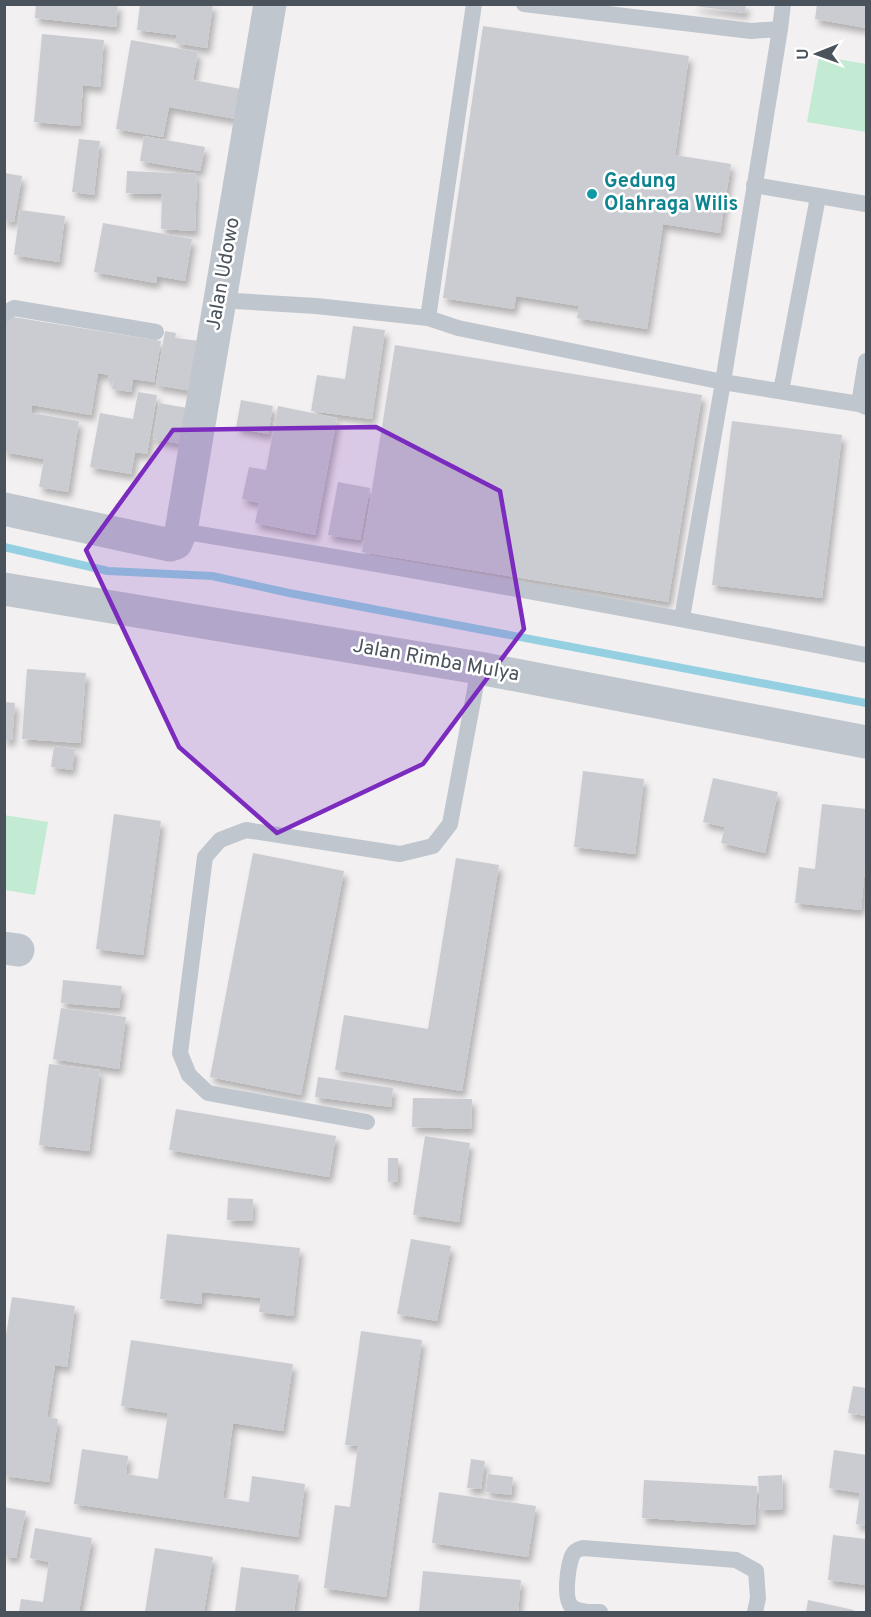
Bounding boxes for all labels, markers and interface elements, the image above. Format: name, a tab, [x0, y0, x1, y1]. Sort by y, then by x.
north arrow	[787, 24, 847, 84]
text: U	[794, 48, 814, 60]
place label: Gedung Olahraga Wilis	[604, 169, 738, 218]
marker: Gedung Olahraga Wilis	[585, 187, 599, 201]
street label: Jalan Udowo	[201, 215, 247, 333]
street label: Jalan Rimba Mulya	[351, 634, 521, 688]

